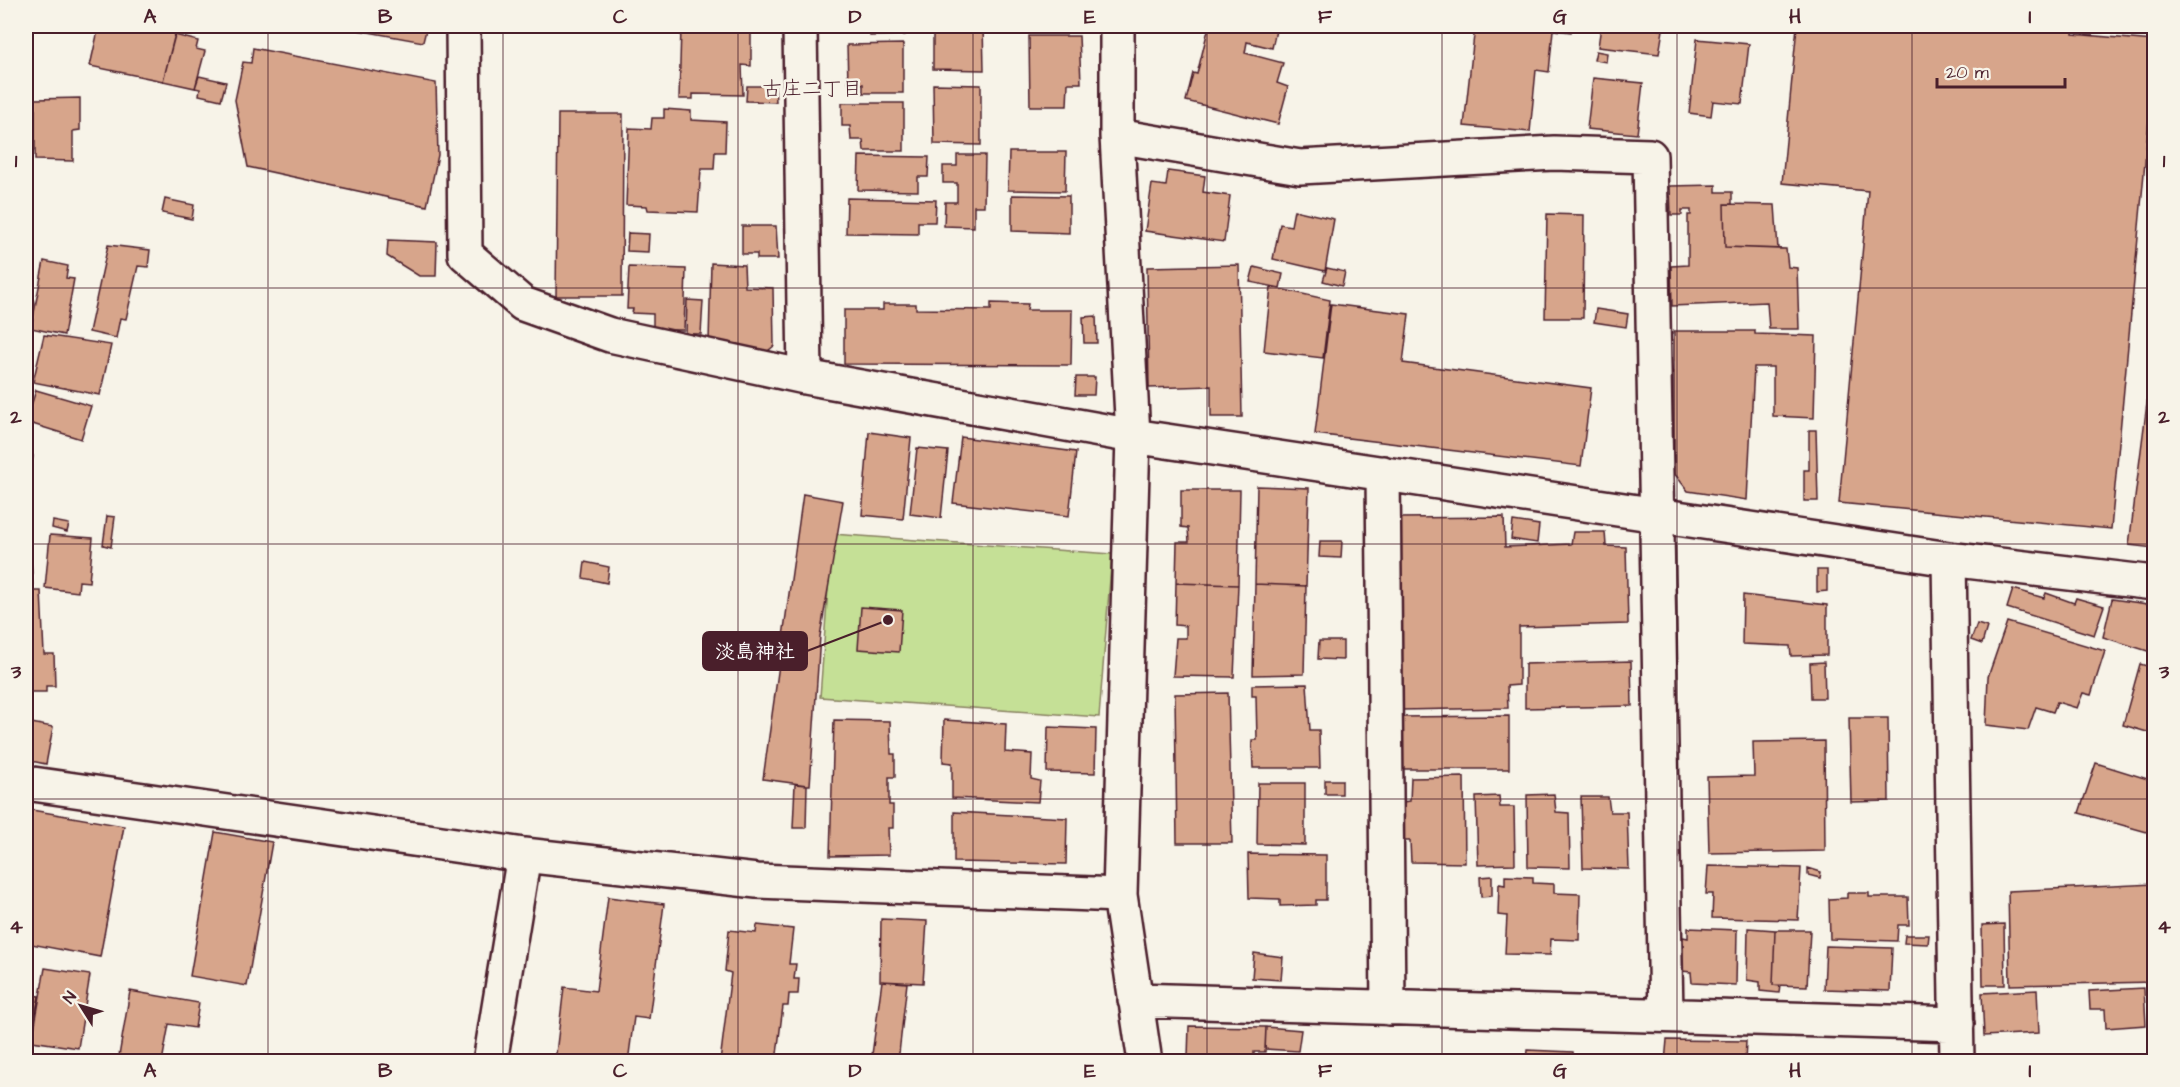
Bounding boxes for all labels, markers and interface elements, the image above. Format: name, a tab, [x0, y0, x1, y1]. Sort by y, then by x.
text: A	[144, 3, 157, 31]
text: B	[378, 3, 393, 31]
text: C	[613, 3, 628, 31]
text: D	[849, 3, 862, 31]
text: E	[1084, 3, 1096, 31]
text: F	[1318, 3, 1333, 31]
text: G	[1553, 3, 1567, 31]
text: H	[1789, 3, 1801, 31]
text: I	[2028, 3, 2032, 31]
scale bar	[1937, 51, 2064, 89]
text: 20 m	[1946, 60, 1989, 85]
district label: 古庄二丁目	[762, 75, 862, 103]
text: 1	[15, 147, 18, 175]
text: 1	[2163, 147, 2166, 175]
text: 2	[9, 403, 22, 431]
text: 2	[2157, 403, 2170, 431]
callout: 淡島神社	[703, 632, 807, 670]
text: 淡島神社	[715, 638, 795, 666]
text: 3	[10, 658, 22, 686]
text: 3	[2158, 658, 2170, 686]
text: 4	[9, 913, 23, 941]
text: 4	[2157, 913, 2171, 941]
north arrow	[51, 976, 111, 1036]
text: N	[58, 987, 82, 1008]
text: A	[144, 1057, 157, 1085]
text: B	[378, 1057, 393, 1085]
text: C	[613, 1057, 628, 1085]
text: D	[849, 1057, 862, 1085]
text: E	[1084, 1057, 1096, 1085]
text: F	[1318, 1057, 1333, 1085]
text: G	[1553, 1057, 1567, 1085]
text: H	[1789, 1057, 1801, 1085]
text: I	[2028, 1057, 2032, 1085]

